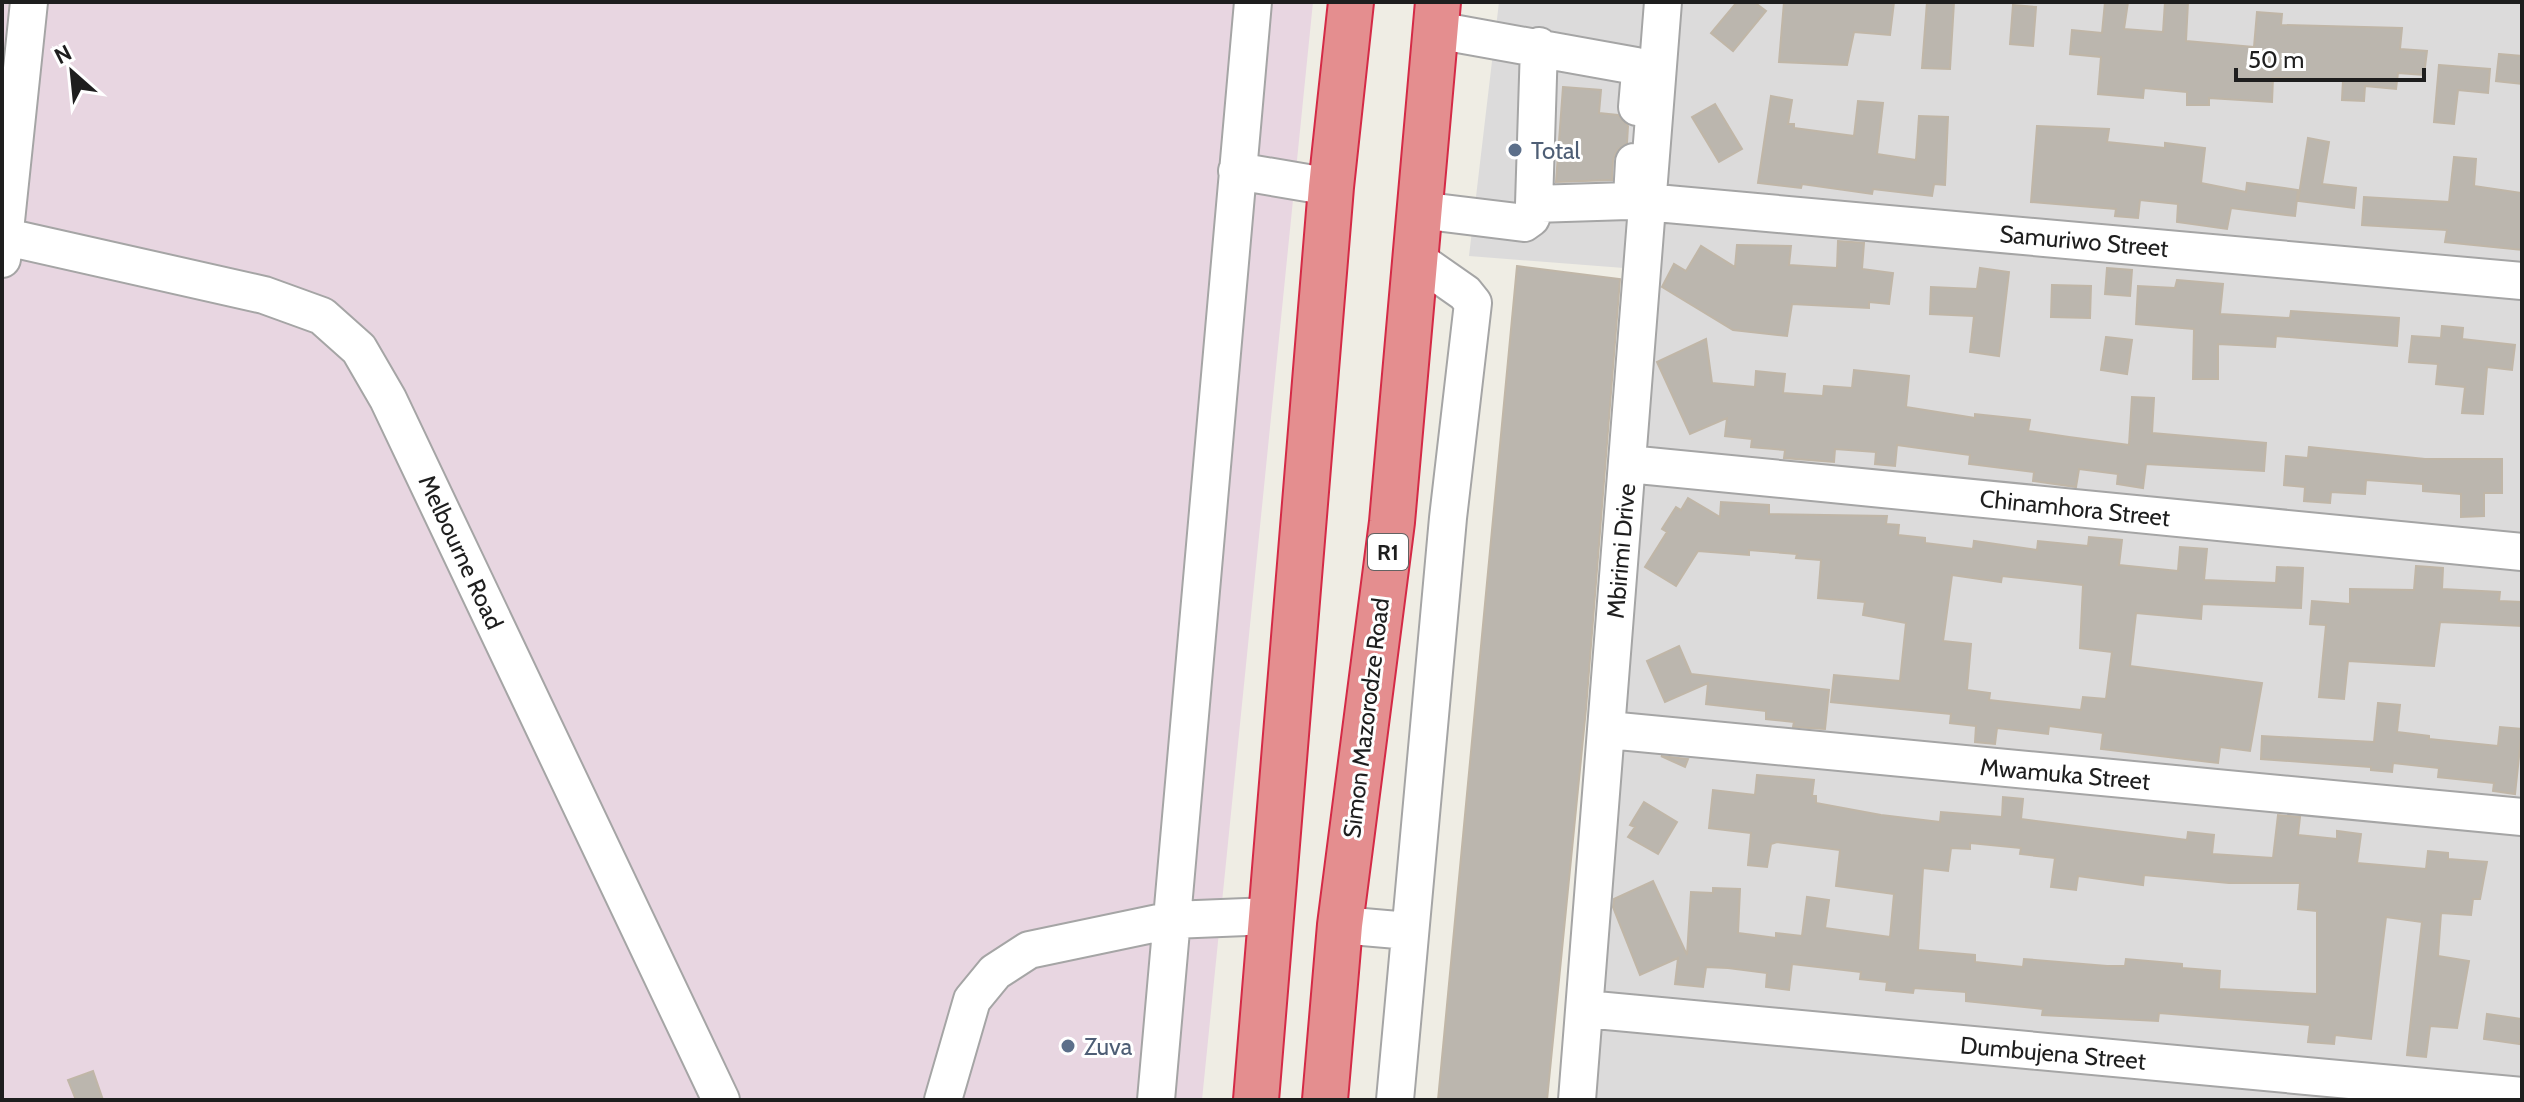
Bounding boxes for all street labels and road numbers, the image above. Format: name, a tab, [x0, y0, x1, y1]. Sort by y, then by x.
street label: Samuriwo Street	[1998, 219, 2170, 263]
street label: Melbourne Road	[413, 470, 509, 634]
street label: Mbirimi Drive	[1601, 482, 1641, 620]
street label: Chinamhora Street	[1978, 484, 2172, 532]
road number: R1	[1368, 534, 1408, 570]
street label: Simon Mazorodze Road	[1337, 596, 1395, 840]
street label: Mwamuka Street	[1979, 752, 2151, 796]
street label: Dumbujena Street	[1959, 1030, 2147, 1076]

